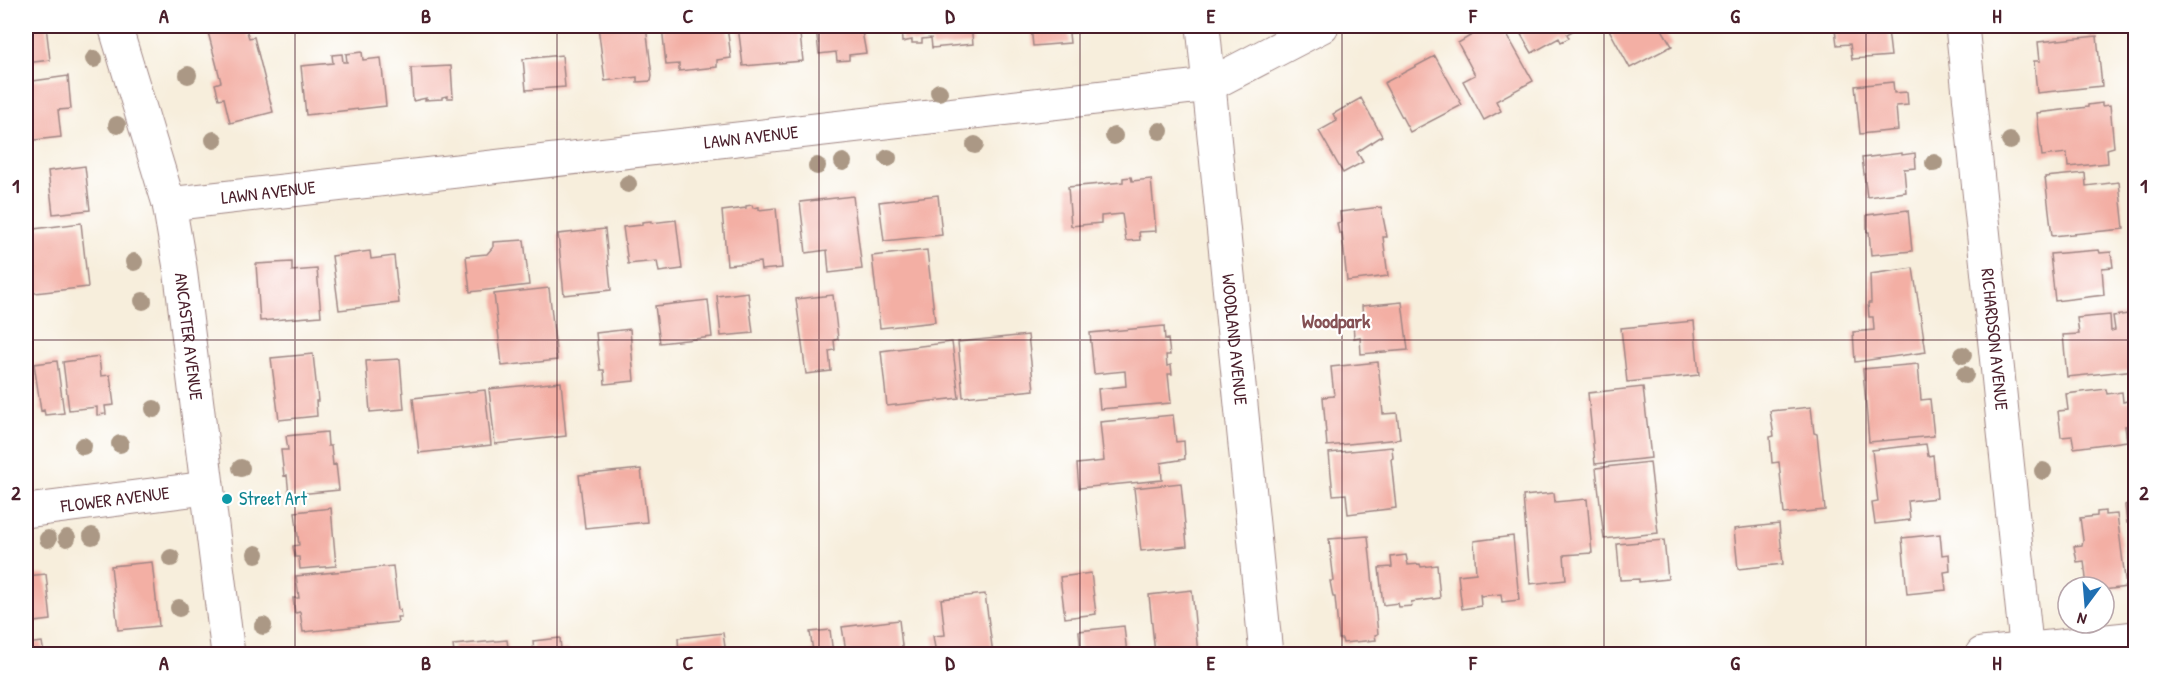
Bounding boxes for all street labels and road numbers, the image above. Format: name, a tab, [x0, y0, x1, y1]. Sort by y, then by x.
street label: LAWN AVENUE	[703, 119, 800, 155]
street label: LAWN AVENUE	[220, 174, 317, 210]
street label: RICHARDSON AVENUE	[1975, 267, 2015, 412]
street label: ANCASTER AVENUE	[169, 271, 209, 402]
street label: WOODLAND AVENUE	[1216, 273, 1254, 406]
street label: FLOWER AVENUE	[58, 480, 171, 519]

